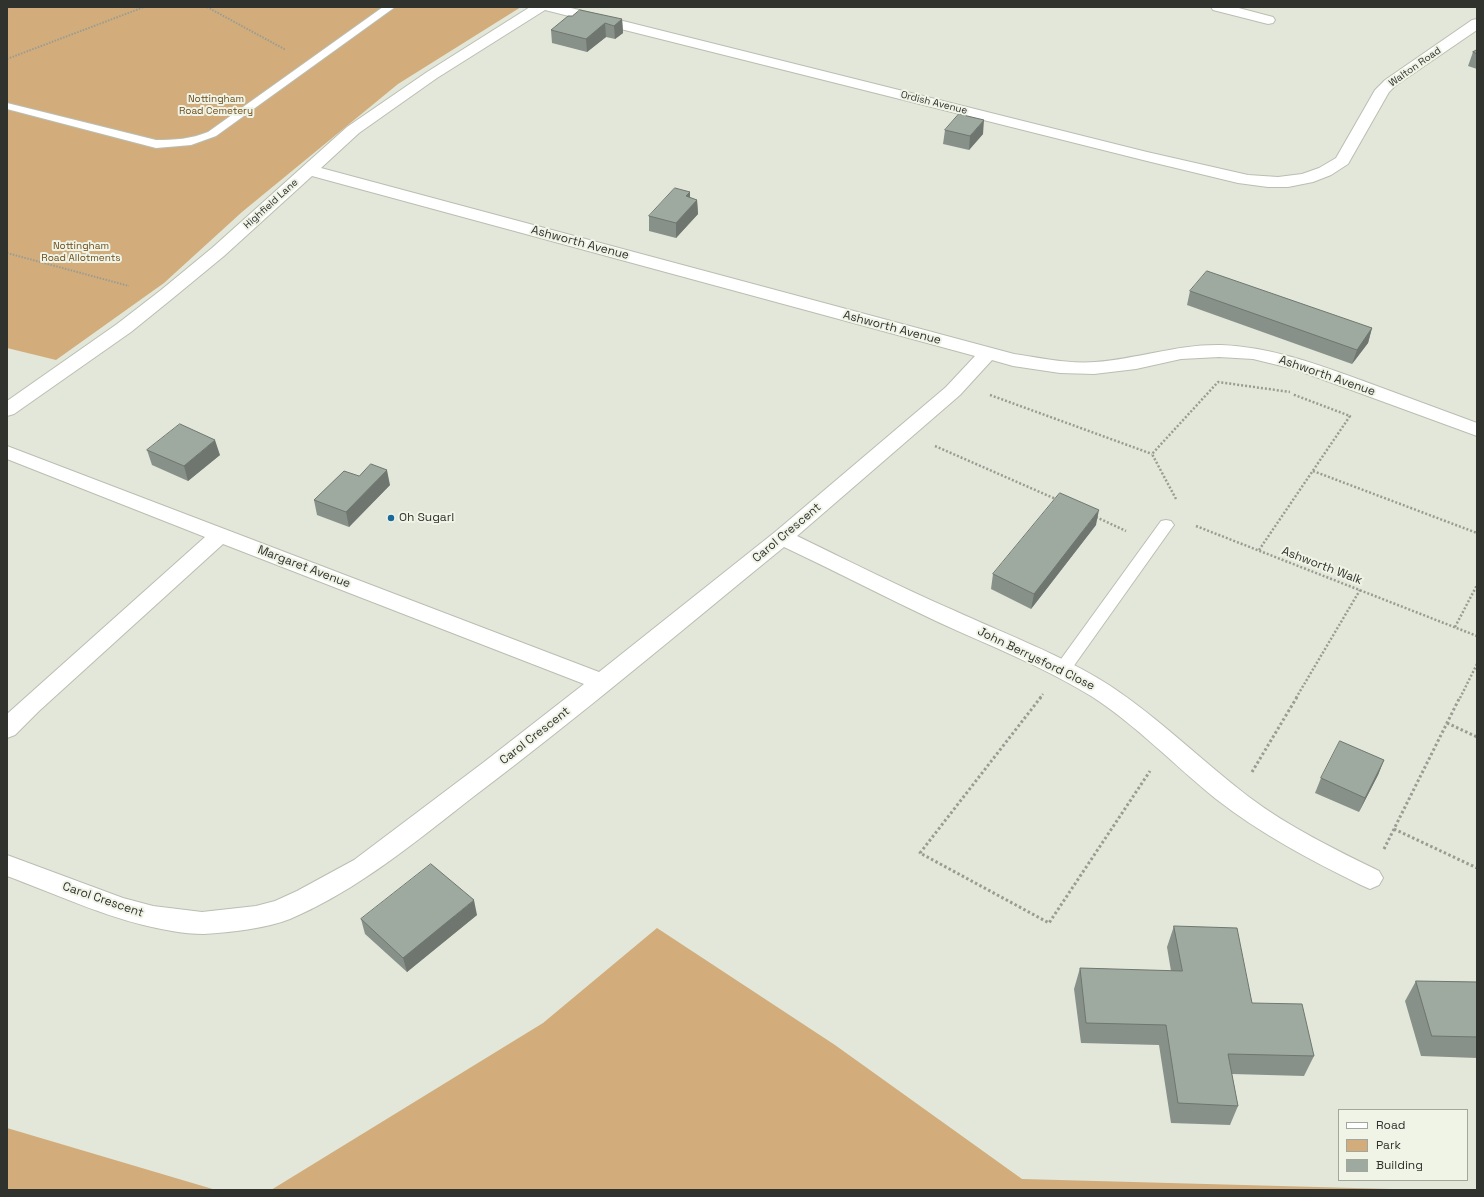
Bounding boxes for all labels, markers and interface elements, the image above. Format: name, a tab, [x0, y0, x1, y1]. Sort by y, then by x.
street label: Walton Road	[1387, 45, 1443, 89]
street label: Ordish Avenue	[899, 89, 969, 117]
park label: Nottingham Road Cemetery	[179, 93, 253, 116]
street label: Highfield Lane	[241, 177, 301, 231]
street label: Ashworth Avenue	[529, 223, 631, 263]
park label: Nottingham Road Allotments	[41, 240, 121, 264]
street label: Ashworth Avenue	[841, 308, 943, 348]
street label: Ashworth Avenue	[1277, 353, 1377, 399]
street label: Carol Crescent	[750, 500, 824, 566]
place label: Oh Sugar!	[399, 511, 454, 525]
marker: Oh Sugar!	[386, 513, 396, 523]
street label: Margaret Avenue	[256, 543, 352, 591]
street label: Ashworth Walk	[1280, 544, 1364, 588]
street label: John Berrysford Close	[975, 624, 1097, 694]
street label: Carol Crescent	[497, 704, 573, 768]
street label: Carol Crescent	[61, 879, 145, 921]
legend	[1338, 1109, 1468, 1181]
text: Road	[1376, 1117, 1405, 1133]
text: Park	[1376, 1137, 1401, 1153]
text: Building	[1376, 1157, 1423, 1173]

